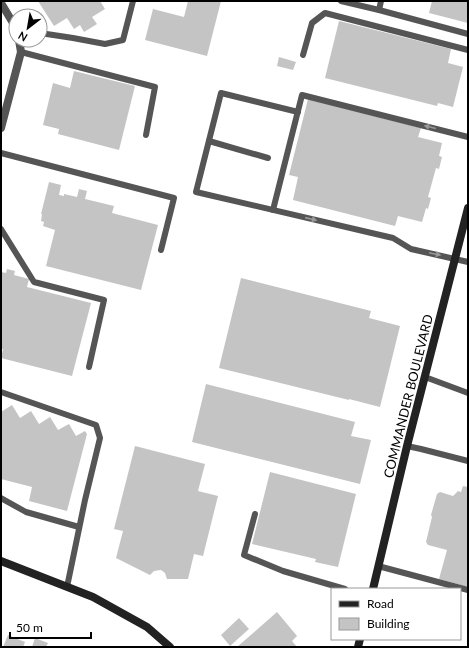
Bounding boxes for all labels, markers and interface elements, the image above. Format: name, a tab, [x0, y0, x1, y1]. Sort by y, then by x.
north arrow	[8, 8, 48, 48]
text: N	[16, 29, 30, 45]
one-way arrow	[424, 124, 436, 130]
one-way arrow	[305, 216, 317, 222]
one-way arrow	[429, 252, 441, 258]
street label: COMMANDER BOULEVARD	[380, 312, 436, 480]
legend	[331, 588, 461, 640]
text: Road	[367, 596, 394, 611]
scale bar	[10, 614, 91, 640]
text: Building	[367, 616, 410, 631]
text: 50 m	[16, 620, 43, 635]

